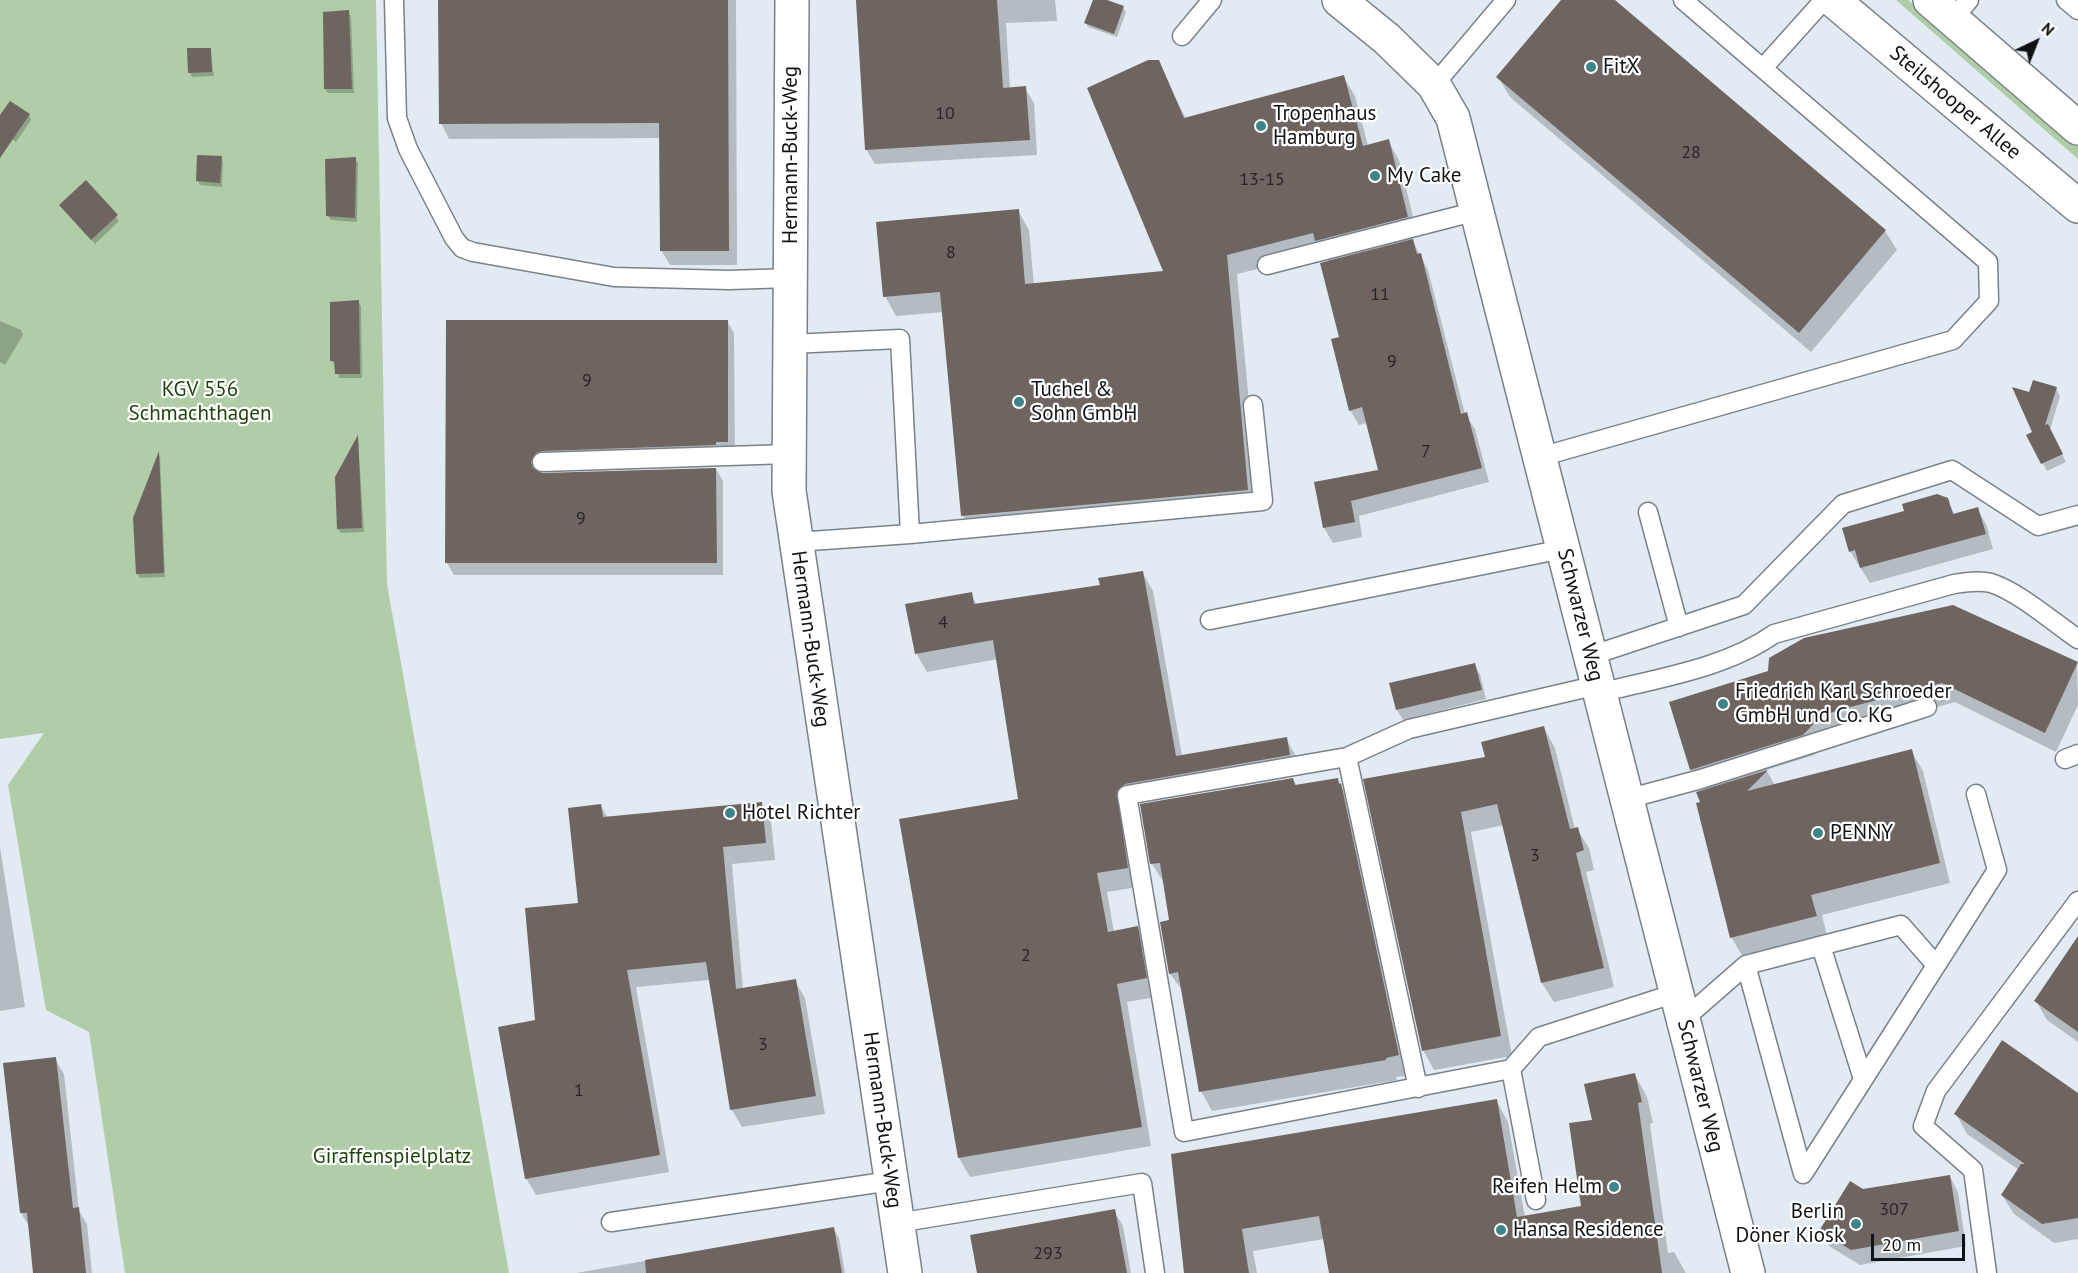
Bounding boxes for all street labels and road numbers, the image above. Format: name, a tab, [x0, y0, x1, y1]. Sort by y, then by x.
street label: Steilshooper Allee	[1884, 41, 2026, 165]
street label: Hermann-Buck-Weg	[778, 66, 804, 244]
street label: Schwarzer Weg	[1551, 546, 1609, 684]
street label: Hermann-Buck-Weg	[785, 549, 835, 729]
street label: Schwarzer Weg	[1671, 1017, 1729, 1155]
street label: Hermann-Buck-Weg	[857, 1030, 907, 1210]

